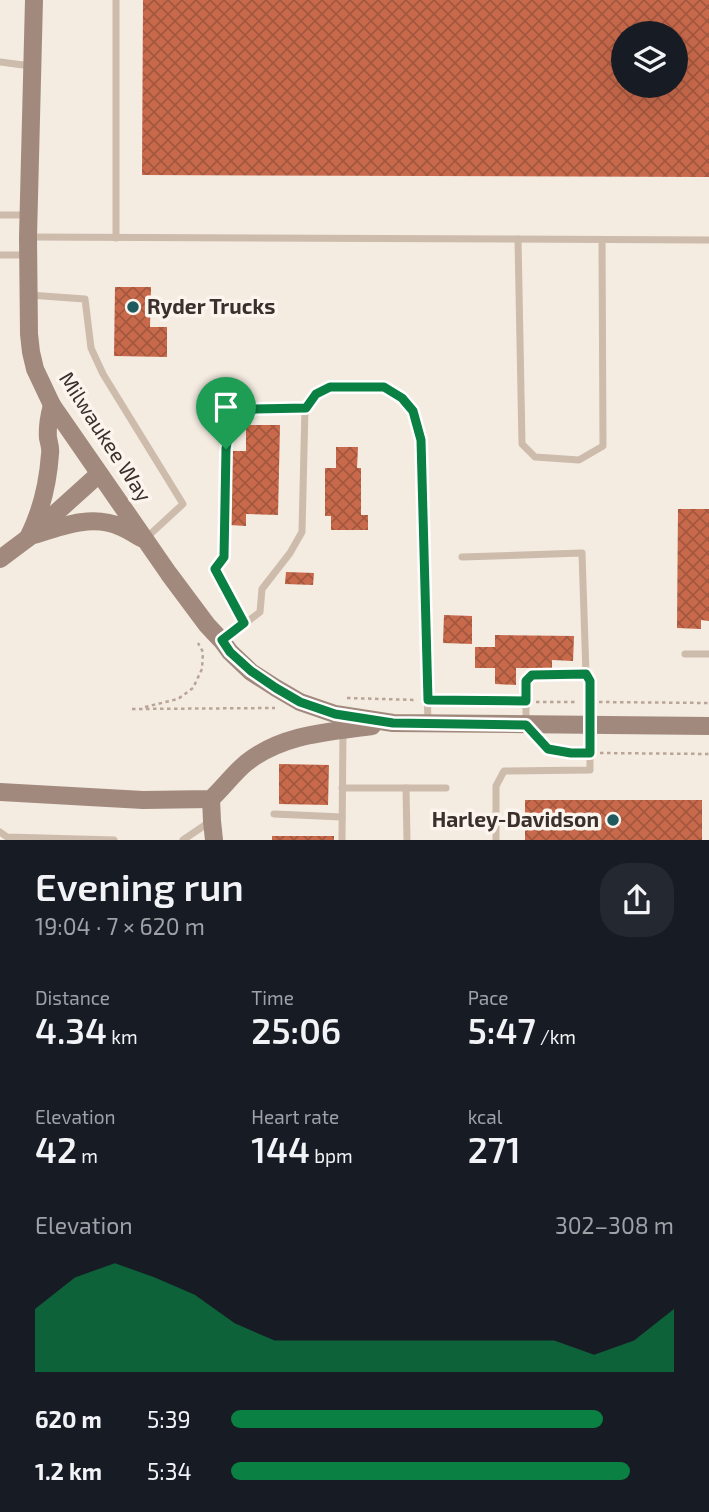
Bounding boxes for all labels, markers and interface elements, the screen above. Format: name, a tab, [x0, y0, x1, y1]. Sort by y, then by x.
map controls	[611, 21, 688, 98]
button: layers	[611, 21, 688, 98]
place label: Ryder Trucks	[147, 293, 275, 319]
marker: Ryder Trucks	[125, 299, 141, 315]
street label: Milwaukee Way	[55, 366, 158, 506]
pin	[196, 377, 256, 449]
icon: arrive	[207, 388, 245, 426]
place label: Harley-Davidson	[432, 806, 599, 832]
marker: Harley-Davidson	[605, 812, 621, 828]
text: Evening run	[35, 863, 244, 909]
button: share	[600, 863, 674, 937]
text: 19:04 · 7 × 620 m	[35, 912, 205, 940]
text: Distance	[35, 986, 110, 1009]
text: Time	[251, 986, 294, 1009]
text: Pace	[468, 986, 509, 1009]
text: 4.34	[35, 1009, 107, 1051]
text: 25:06	[251, 1009, 341, 1051]
text: 5:47	[468, 1009, 536, 1051]
text: km	[107, 1025, 138, 1048]
text: /km	[536, 1025, 576, 1048]
text: Elevation	[35, 1105, 116, 1128]
text: Heart rate	[251, 1105, 339, 1128]
text: kcal	[468, 1105, 502, 1128]
text: 42	[35, 1128, 77, 1170]
text: 144	[251, 1128, 310, 1170]
text: 271	[468, 1128, 521, 1170]
text: m	[77, 1144, 98, 1167]
text: bpm	[310, 1144, 353, 1167]
text: Elevation	[35, 1211, 133, 1239]
text: 302–308 m	[555, 1211, 674, 1239]
text: 620 m	[35, 1405, 102, 1433]
text: 5:39	[147, 1405, 191, 1433]
text: 1.2 km	[35, 1457, 102, 1485]
text: 5:34	[147, 1457, 192, 1485]

